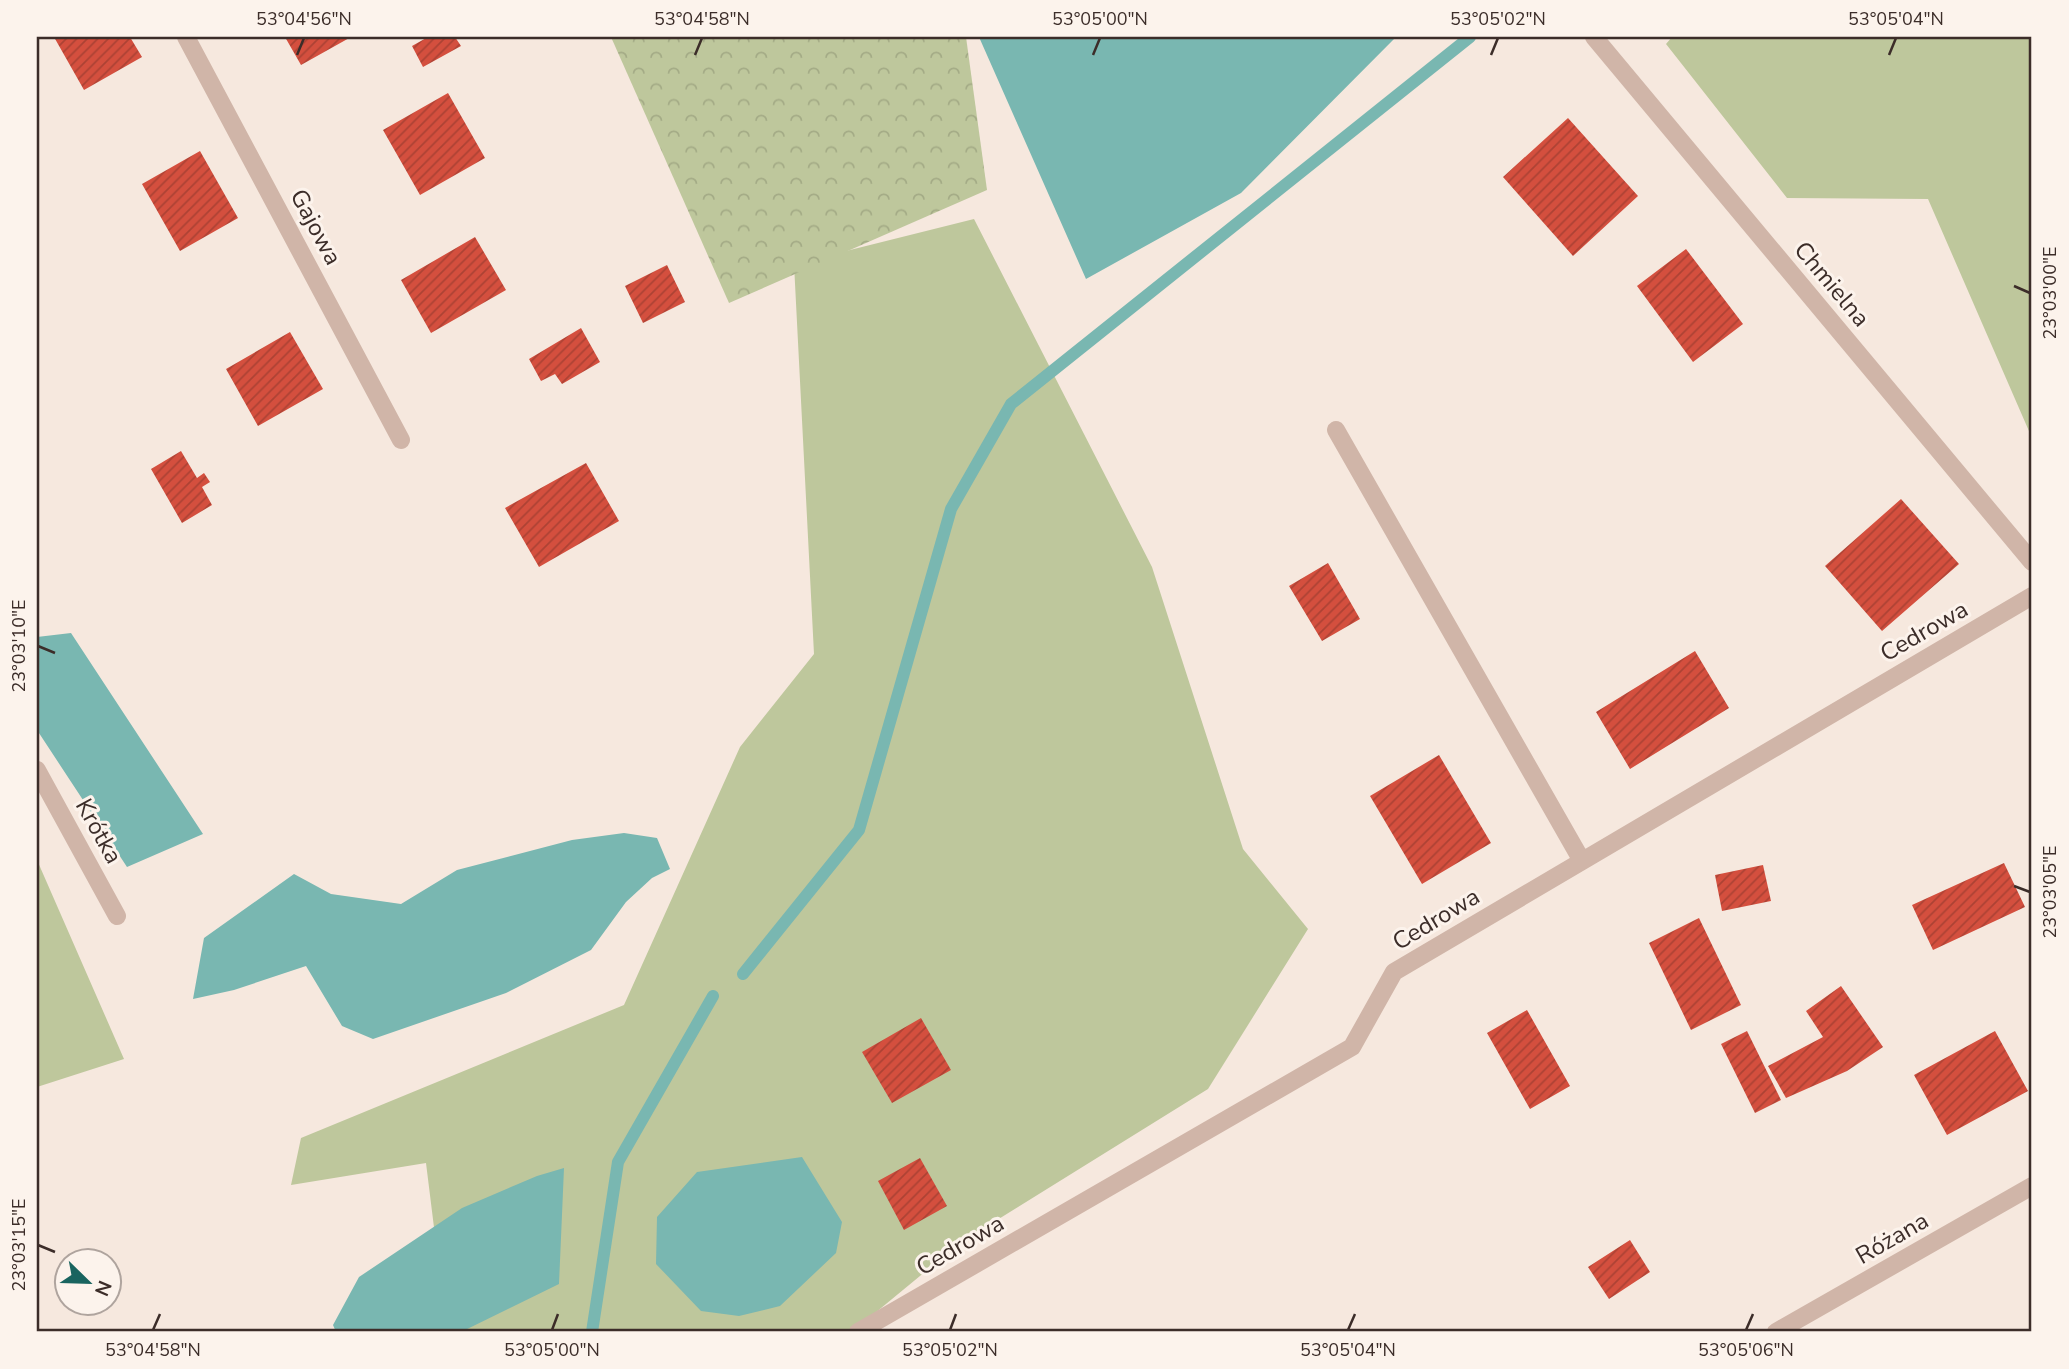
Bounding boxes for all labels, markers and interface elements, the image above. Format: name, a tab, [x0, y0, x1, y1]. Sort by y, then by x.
text: 53°04'56"N	[256, 7, 352, 31]
text: 53°04'58"N	[654, 7, 750, 31]
text: 53°05'00"N	[1052, 7, 1148, 31]
text: 53°05'02"N	[1450, 7, 1546, 31]
text: 53°05'04"N	[1848, 7, 1944, 31]
street label: Gajowa	[283, 183, 349, 271]
street label: Chmielna	[1787, 235, 1877, 333]
text: 23°03'00"E	[2038, 247, 2062, 340]
street label: Cedrowa	[1874, 593, 1974, 669]
text: 23°03'10"E	[7, 600, 31, 693]
street label: Krótka	[68, 793, 130, 869]
text: 23°03'05"E	[2038, 846, 2062, 939]
street label: Cedrowa	[1386, 880, 1486, 958]
text: 23°03'15"E	[7, 1199, 31, 1292]
street label: Różana	[1850, 1204, 1934, 1272]
street label: Cedrowa	[910, 1207, 1010, 1283]
north arrow	[52, 1246, 122, 1316]
text: N	[88, 1277, 117, 1300]
text: 53°04'58"N	[105, 1338, 201, 1362]
text: 53°05'00"N	[504, 1338, 600, 1362]
text: 53°05'02"N	[902, 1338, 998, 1362]
text: 53°05'04"N	[1300, 1338, 1396, 1362]
text: 53°05'06"N	[1698, 1338, 1794, 1362]

